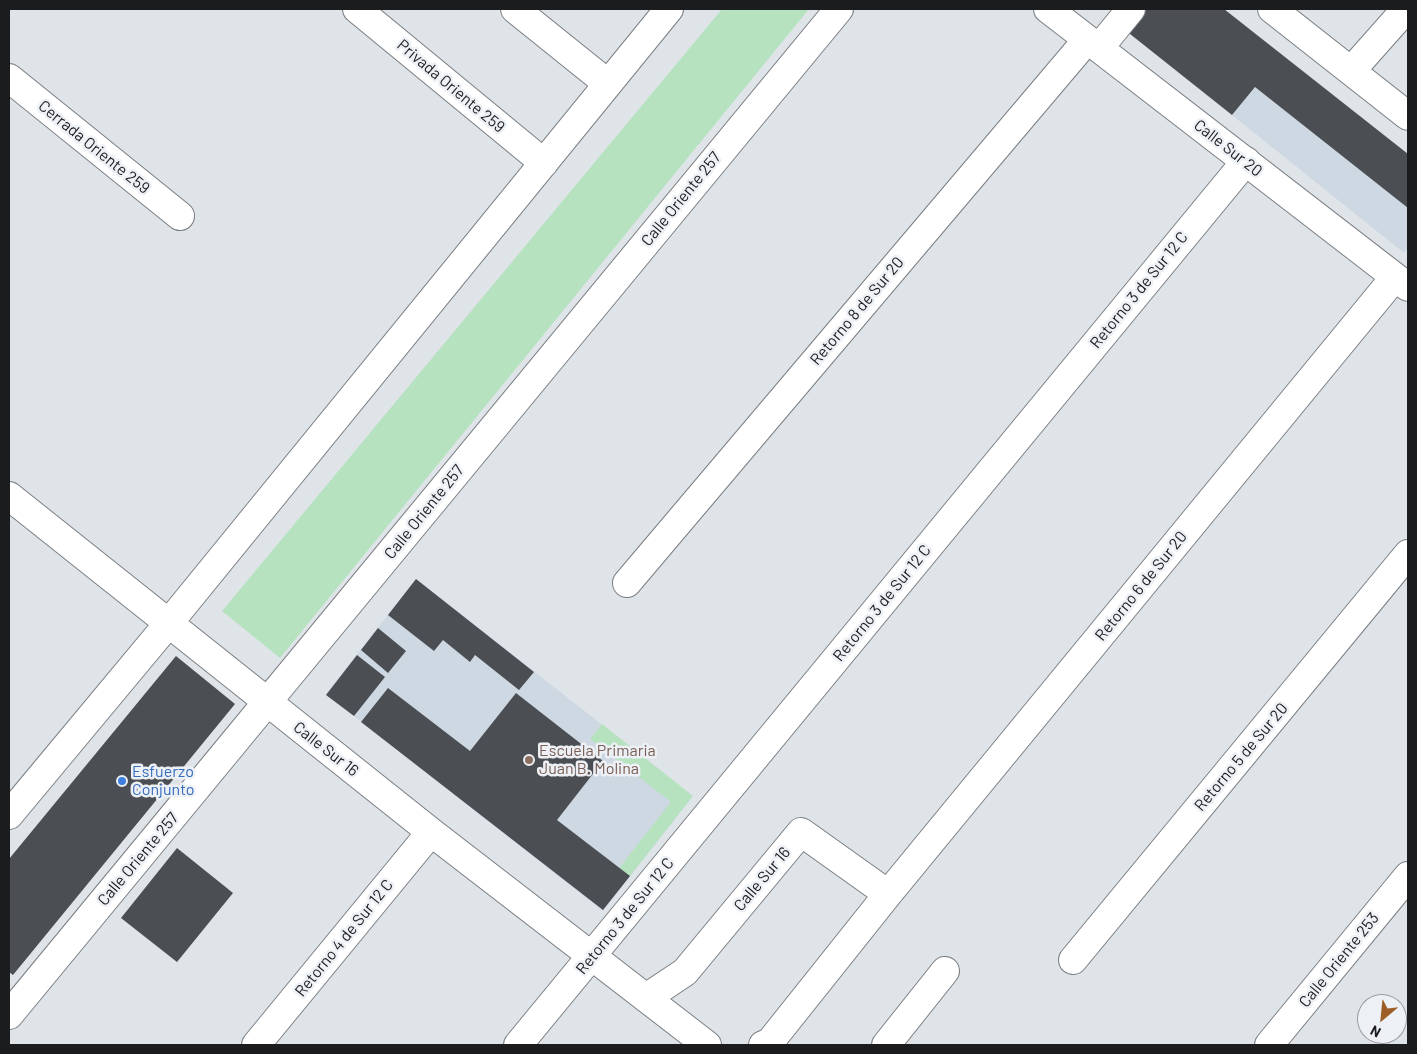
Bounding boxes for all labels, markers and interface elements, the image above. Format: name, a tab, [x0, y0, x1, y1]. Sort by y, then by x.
street label: Privada Oriente 259	[393, 35, 509, 137]
street label: Cerrada Oriente 259	[34, 96, 154, 198]
street label: Calle Sur 20	[1190, 115, 1266, 181]
street label: Calle Oriente 257	[637, 148, 725, 250]
street label: Retorno 3 de Sur 12 C	[1086, 228, 1192, 352]
street label: Retorno 8 de Sur 20	[806, 253, 908, 369]
street label: Calle Oriente 257	[380, 461, 468, 563]
street label: Retorno 6 de Sur 20	[1091, 527, 1191, 645]
street label: Retorno 3 de Sur 12 C	[829, 541, 935, 665]
street label: Retorno 5 de Sur 20	[1190, 699, 1292, 815]
street label: Calle Sur 16	[289, 718, 363, 780]
place label: Escuela Primaria Juan B. Molina	[539, 741, 656, 779]
marker: Escuela Primaria Juan B. Molina	[523, 754, 535, 766]
place label: Esfuerzo Conjunto	[132, 762, 194, 800]
marker: Esfuerzo Conjunto	[116, 775, 128, 787]
street label: Calle Oriente 257	[94, 809, 182, 909]
street label: Calle Sur 16	[730, 843, 794, 915]
street label: Retorno 3 de Sur 12 C	[572, 854, 678, 978]
street label: Retorno 4 de Sur 12 C	[291, 876, 397, 1000]
street label: Calle Oriente 253	[1295, 909, 1383, 1011]
north arrow	[1357, 994, 1407, 1044]
text: N	[1367, 1022, 1383, 1041]

